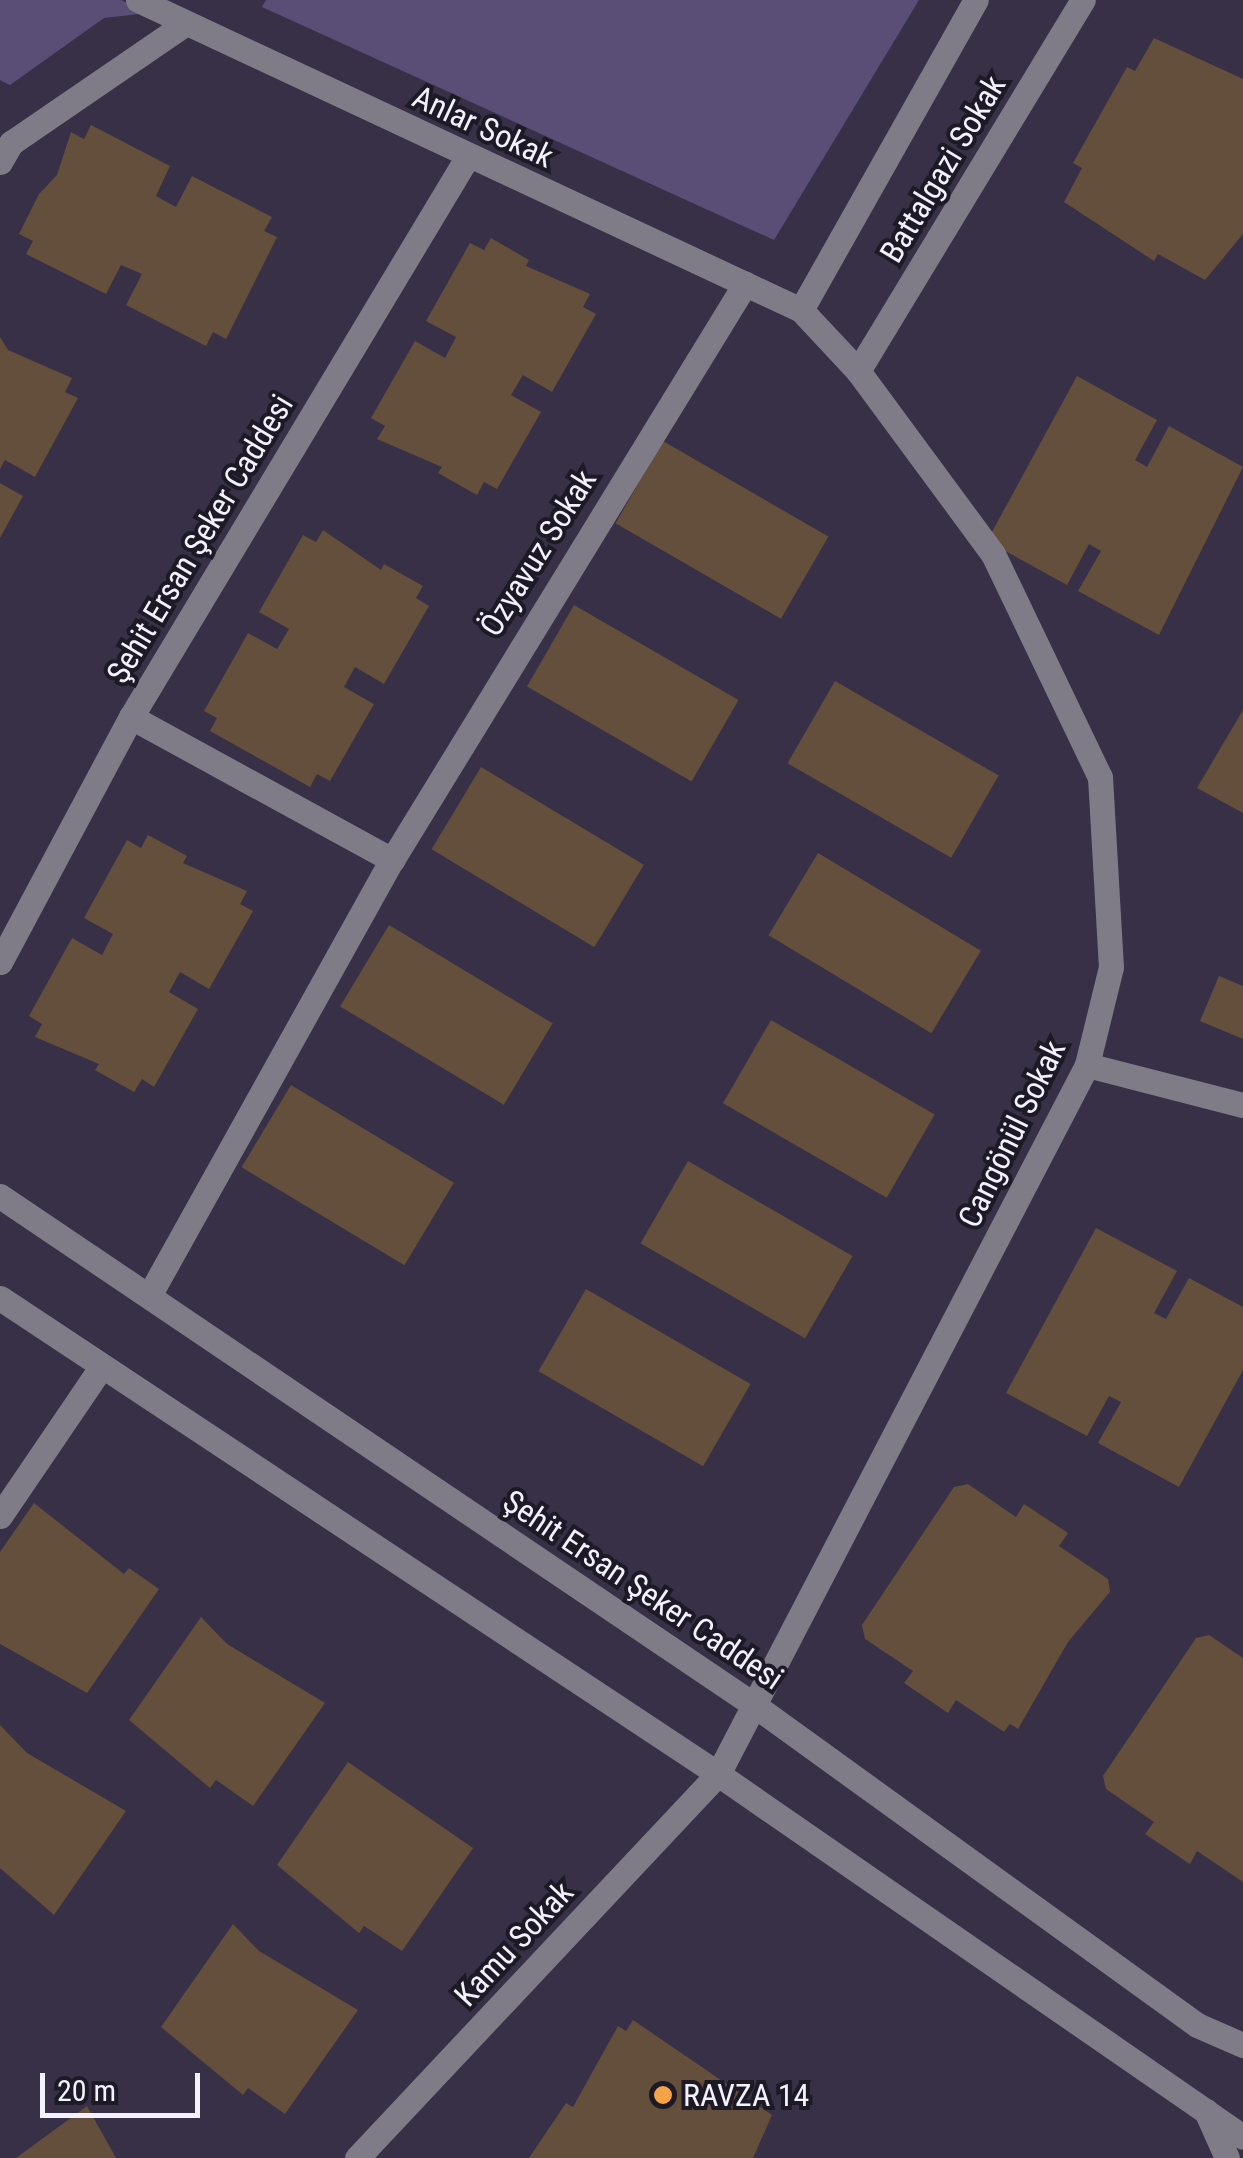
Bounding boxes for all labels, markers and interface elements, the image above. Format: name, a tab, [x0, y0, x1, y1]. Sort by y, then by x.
street label: Battalgazi Sokak	[872, 69, 1014, 269]
street label: Anlar Sokak	[407, 78, 559, 176]
street label: Şehit Ersan Şeker Caddesi	[99, 388, 301, 690]
street label: Özyavuz Sokak	[472, 463, 604, 643]
street label: Cangönül Sokak	[950, 1034, 1074, 1234]
street label: Şehit Ersan Şeker Caddesi	[496, 1482, 790, 1698]
street label: Kamu Sokak	[447, 1874, 581, 2014]
scale bar	[45, 2053, 205, 2115]
text: 20 m	[57, 2073, 116, 2108]
place label: RAVZA 14	[683, 2076, 809, 2114]
marker: RAVZA 14	[652, 2084, 674, 2106]

